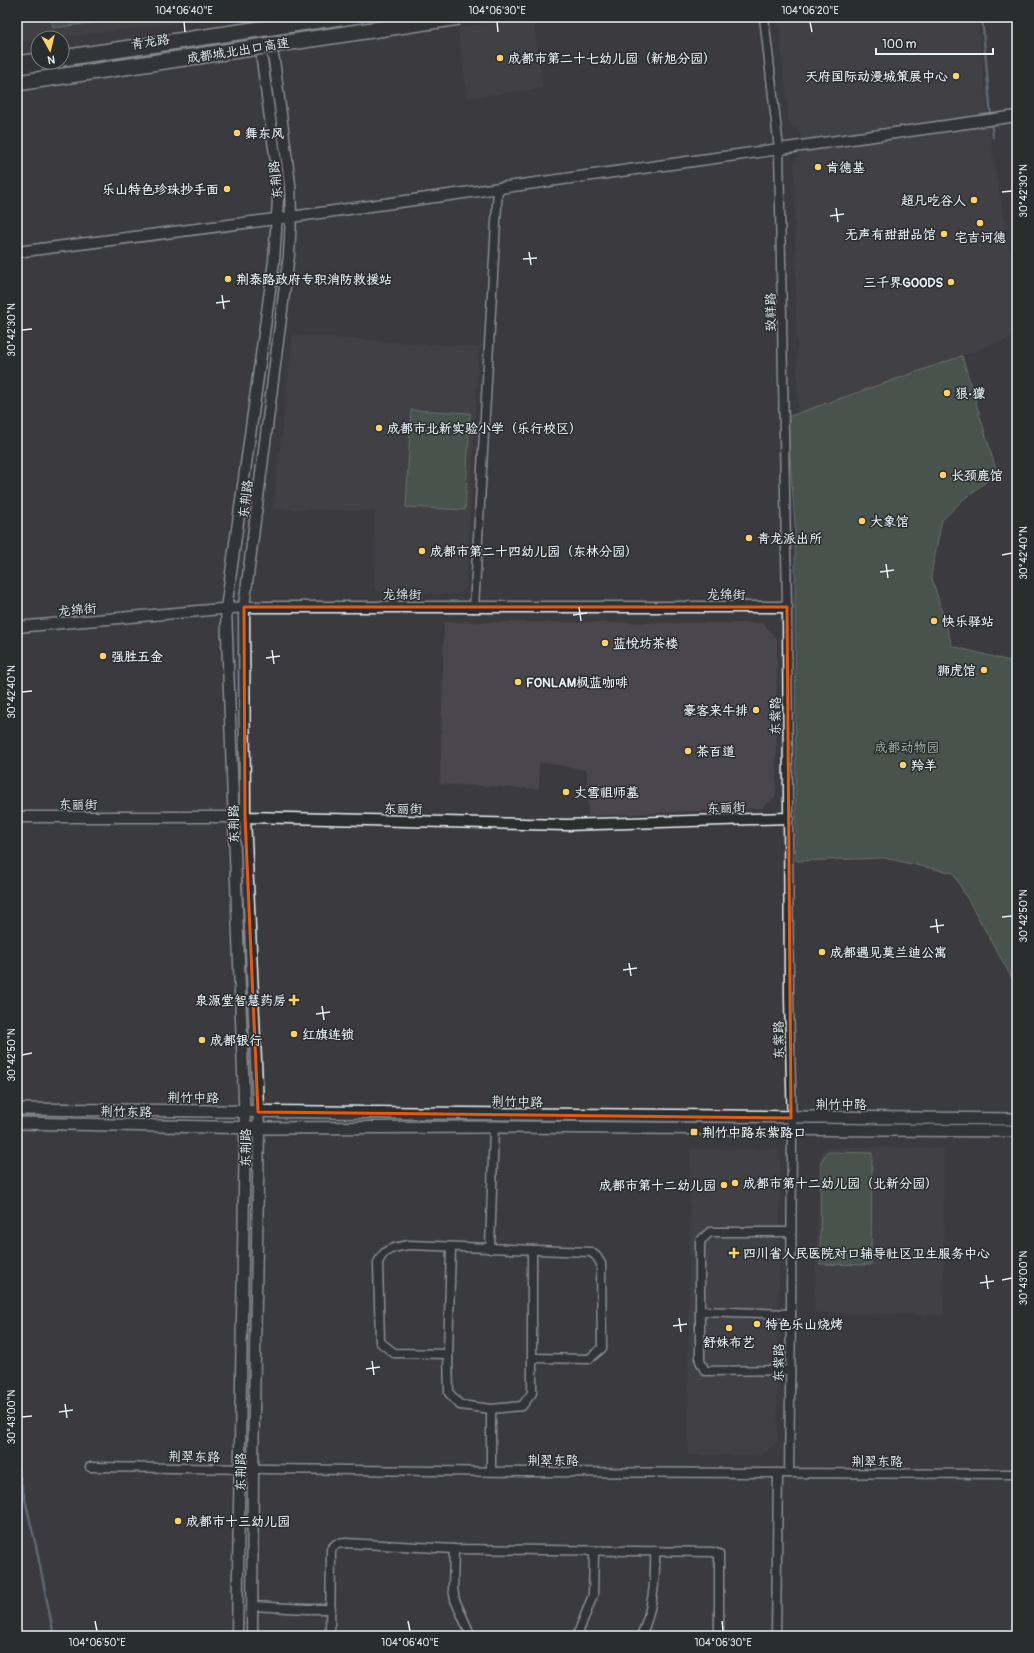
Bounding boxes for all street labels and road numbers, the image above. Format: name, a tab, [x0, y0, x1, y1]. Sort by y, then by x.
street label: 青龙路	[130, 31, 171, 53]
street label: 成都城北出口高速	[186, 35, 291, 67]
street label: 东荆路	[266, 160, 286, 200]
street label: 致祥路	[763, 292, 779, 332]
street label: 东荆路	[236, 479, 256, 519]
street label: 龙绵街	[382, 587, 422, 603]
street label: 龙绵街	[706, 587, 746, 603]
street label: 龙绵街	[57, 600, 97, 620]
street label: 东紫路	[768, 696, 784, 736]
street label: 东丽街	[58, 797, 98, 813]
street label: 东丽街	[706, 799, 746, 817]
street label: 东丽街	[383, 801, 423, 817]
street label: 东荆路	[226, 804, 242, 844]
street label: 东紫路	[771, 1020, 787, 1060]
street label: 荆竹中路	[167, 1090, 219, 1106]
street label: 荆竹中路	[491, 1094, 543, 1110]
street label: 荆竹中路	[815, 1097, 867, 1113]
street label: 荆竹东路	[100, 1104, 152, 1120]
street label: 东荆路	[238, 1128, 254, 1168]
street label: 东紫路	[771, 1343, 787, 1383]
street label: 荆翠东路	[168, 1449, 220, 1465]
street label: 东荆路	[233, 1452, 249, 1492]
street label: 荆翠东路	[527, 1453, 579, 1469]
street label: 荆翠东路	[851, 1454, 903, 1470]

